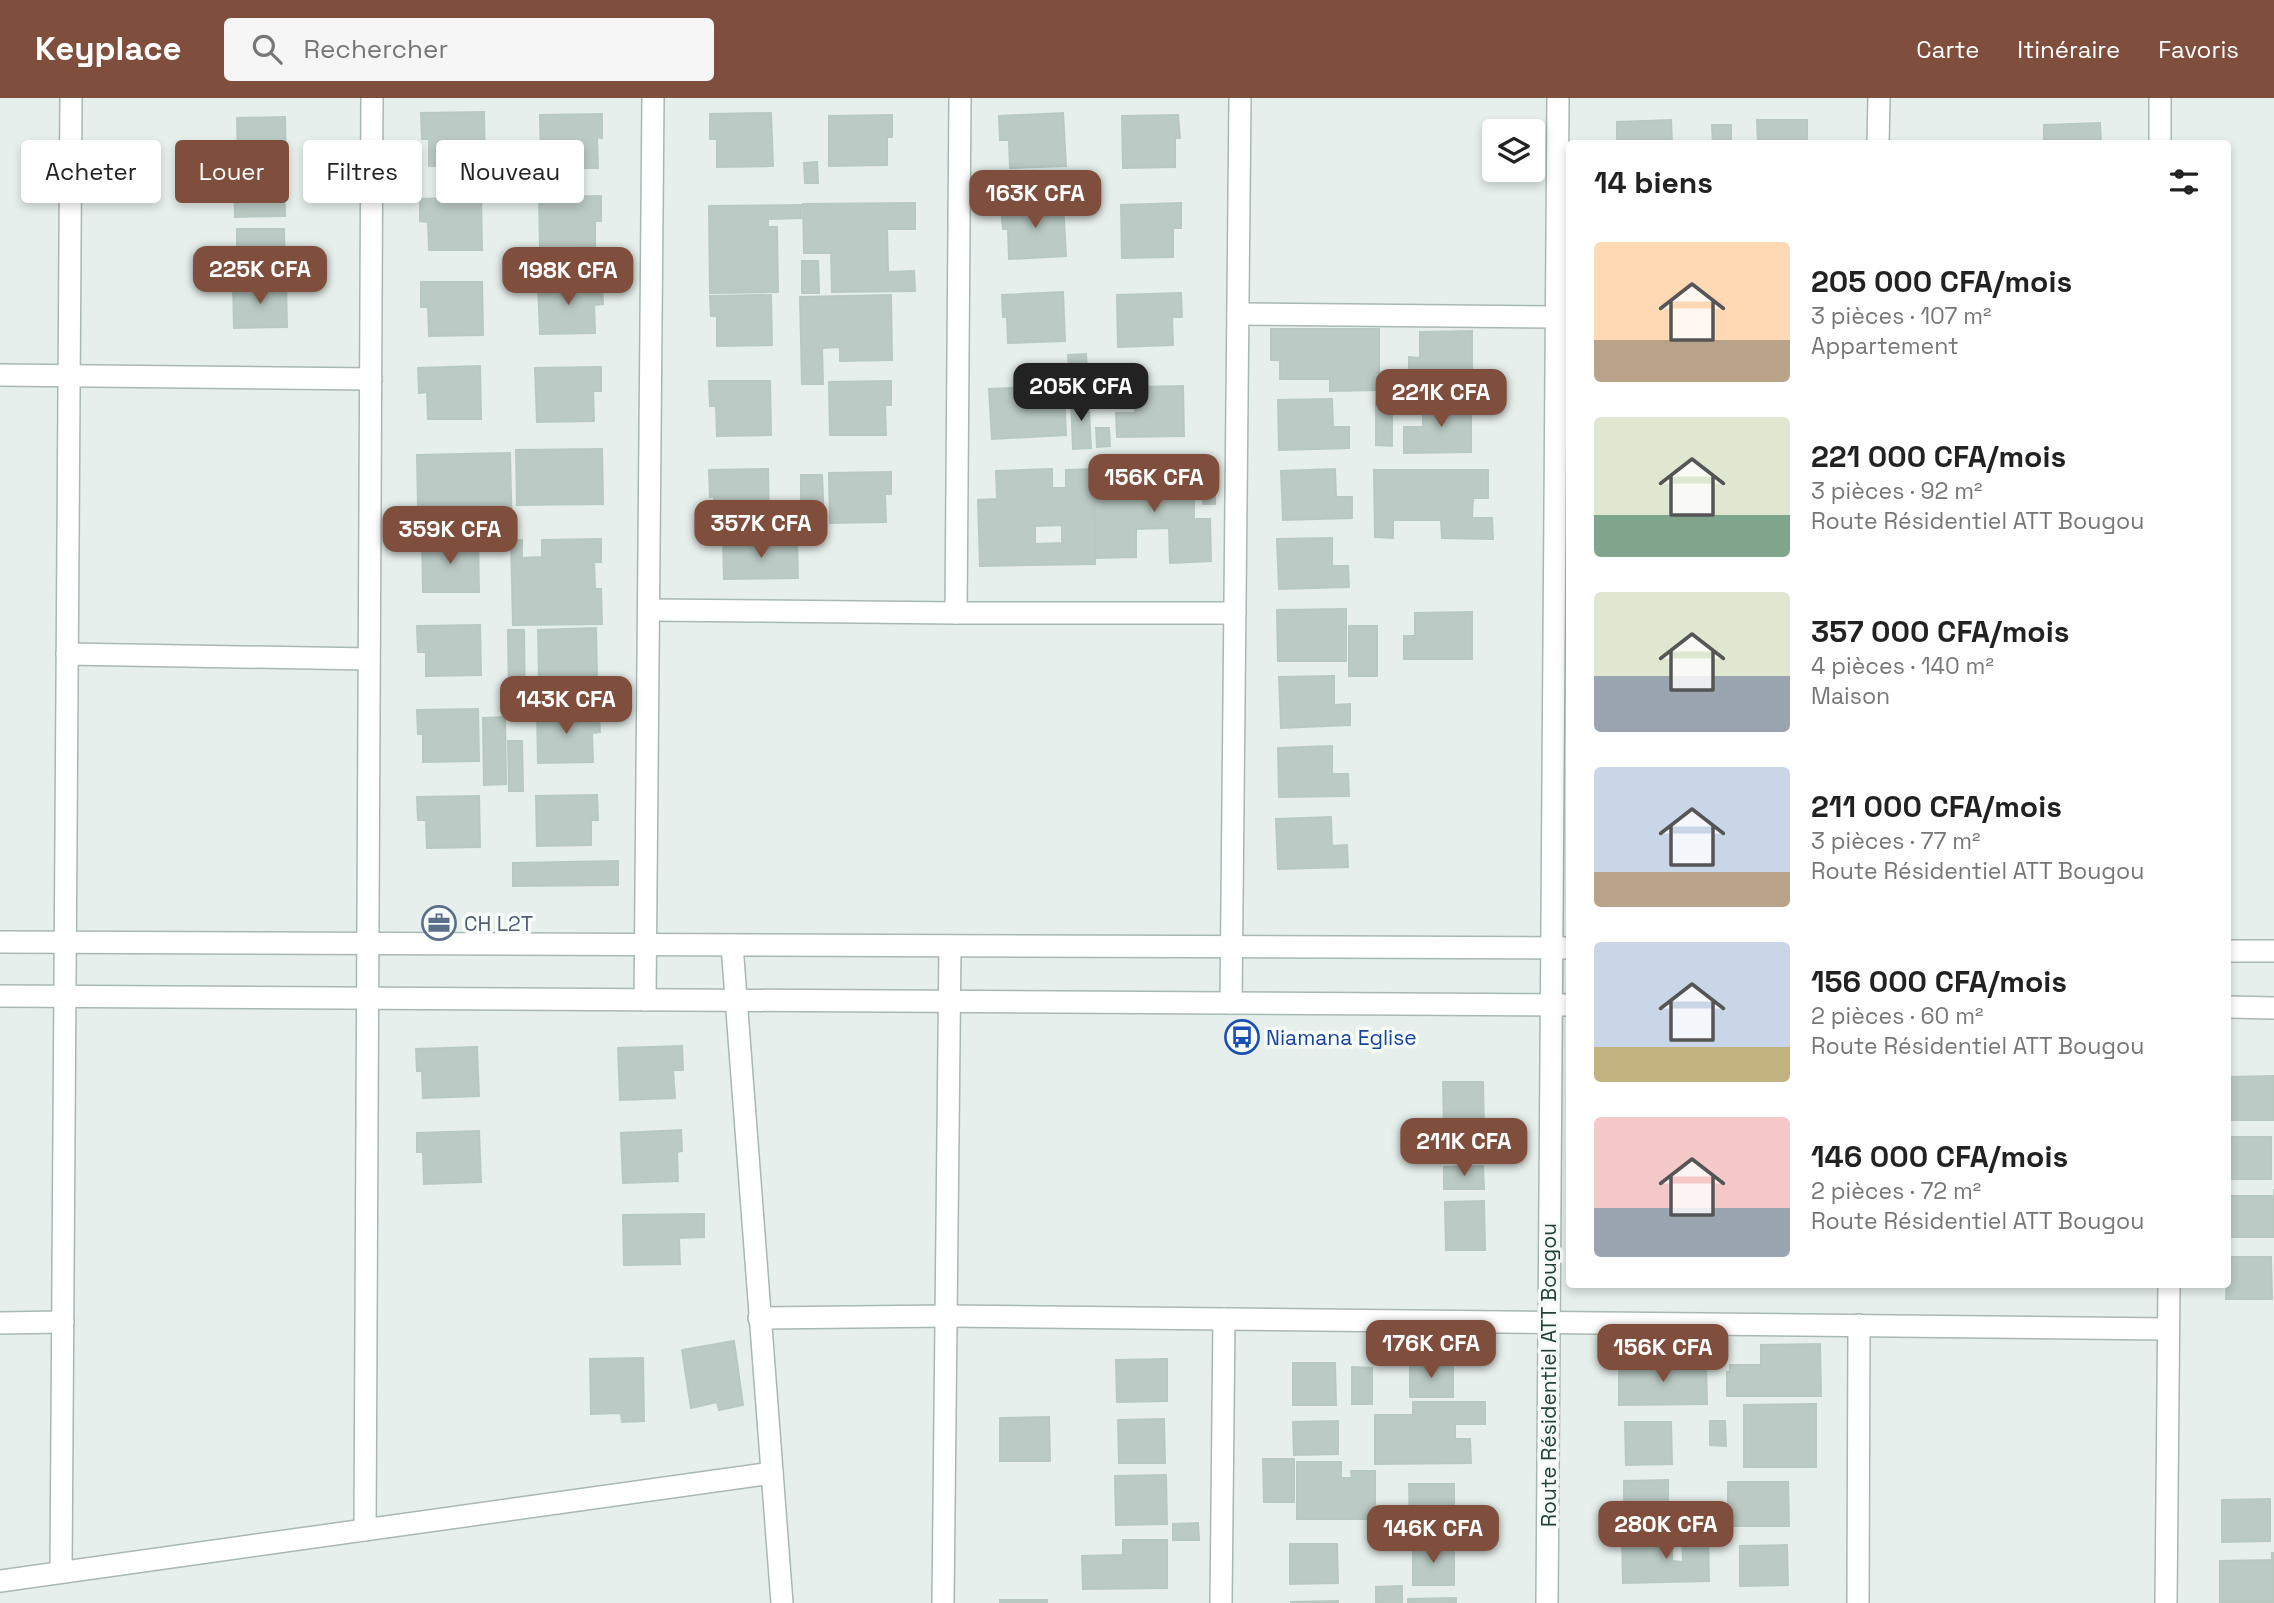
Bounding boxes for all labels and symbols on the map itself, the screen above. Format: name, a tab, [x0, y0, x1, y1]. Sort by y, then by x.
pin: 163K CFA	[963, 170, 1107, 230]
pin: 225K CFA	[188, 246, 332, 306]
pin: 198K CFA	[496, 248, 640, 307]
pin: 205K CFA	[1009, 364, 1153, 423]
pin: 221K CFA	[1369, 370, 1513, 429]
pin: 156K CFA	[1082, 454, 1226, 514]
pin: 357K CFA	[689, 500, 833, 560]
pin: 359K CFA	[378, 506, 522, 566]
pin: 143K CFA	[494, 676, 638, 736]
office icon: CH L2T	[420, 904, 458, 942]
place label: CH L2T	[464, 910, 533, 937]
bus stop icon: Niamana Eglise	[1223, 1018, 1261, 1056]
place label: Niamana Eglise	[1266, 1024, 1417, 1051]
pin: 211K CFA	[1392, 1118, 1536, 1178]
street label: Route Résidentiel ATT Bougou	[1535, 1223, 1562, 1527]
pin: 176K CFA	[1359, 1320, 1503, 1380]
pin: 156K CFA	[1591, 1324, 1735, 1384]
pin: 280K CFA	[1594, 1502, 1738, 1561]
pin: 146K CFA	[1361, 1506, 1505, 1565]

